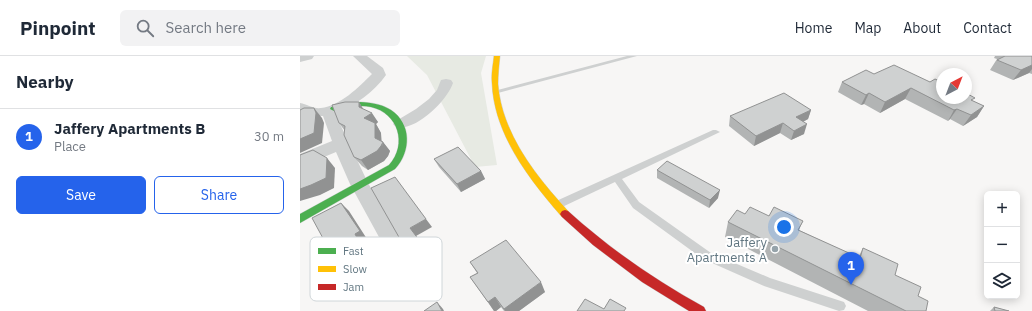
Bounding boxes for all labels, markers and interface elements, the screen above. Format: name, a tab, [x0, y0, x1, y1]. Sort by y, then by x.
search box	[120, 10, 400, 46]
text: Pinpoint	[20, 16, 96, 40]
icon: search	[134, 17, 156, 39]
text: Search here	[166, 18, 246, 37]
text: Home	[795, 19, 832, 37]
text: Map	[854, 19, 881, 37]
text: About	[903, 19, 941, 37]
text: Contact	[963, 19, 1012, 37]
north arrow	[936, 68, 972, 104]
text: Nearby	[16, 71, 74, 93]
text: Jaffery Apartments B	[54, 119, 205, 138]
text: 1	[25, 128, 33, 145]
text: 30 m	[254, 128, 284, 145]
text: Place	[54, 138, 86, 155]
button: Save	[16, 176, 146, 214]
button: Share	[154, 176, 284, 214]
map controls	[984, 191, 1020, 299]
button: +	[984, 191, 1020, 227]
your location	[774, 217, 794, 237]
button: −	[984, 227, 1020, 263]
place label: Jaffery Apartments A	[687, 234, 768, 266]
legend	[310, 237, 442, 301]
text: Fast	[343, 244, 364, 258]
marker: Jaffery Apartments A	[770, 244, 780, 254]
pin: 1	[838, 252, 864, 285]
text: Slow	[343, 262, 367, 276]
button: layers	[984, 263, 1020, 299]
text: Jam	[343, 280, 364, 294]

